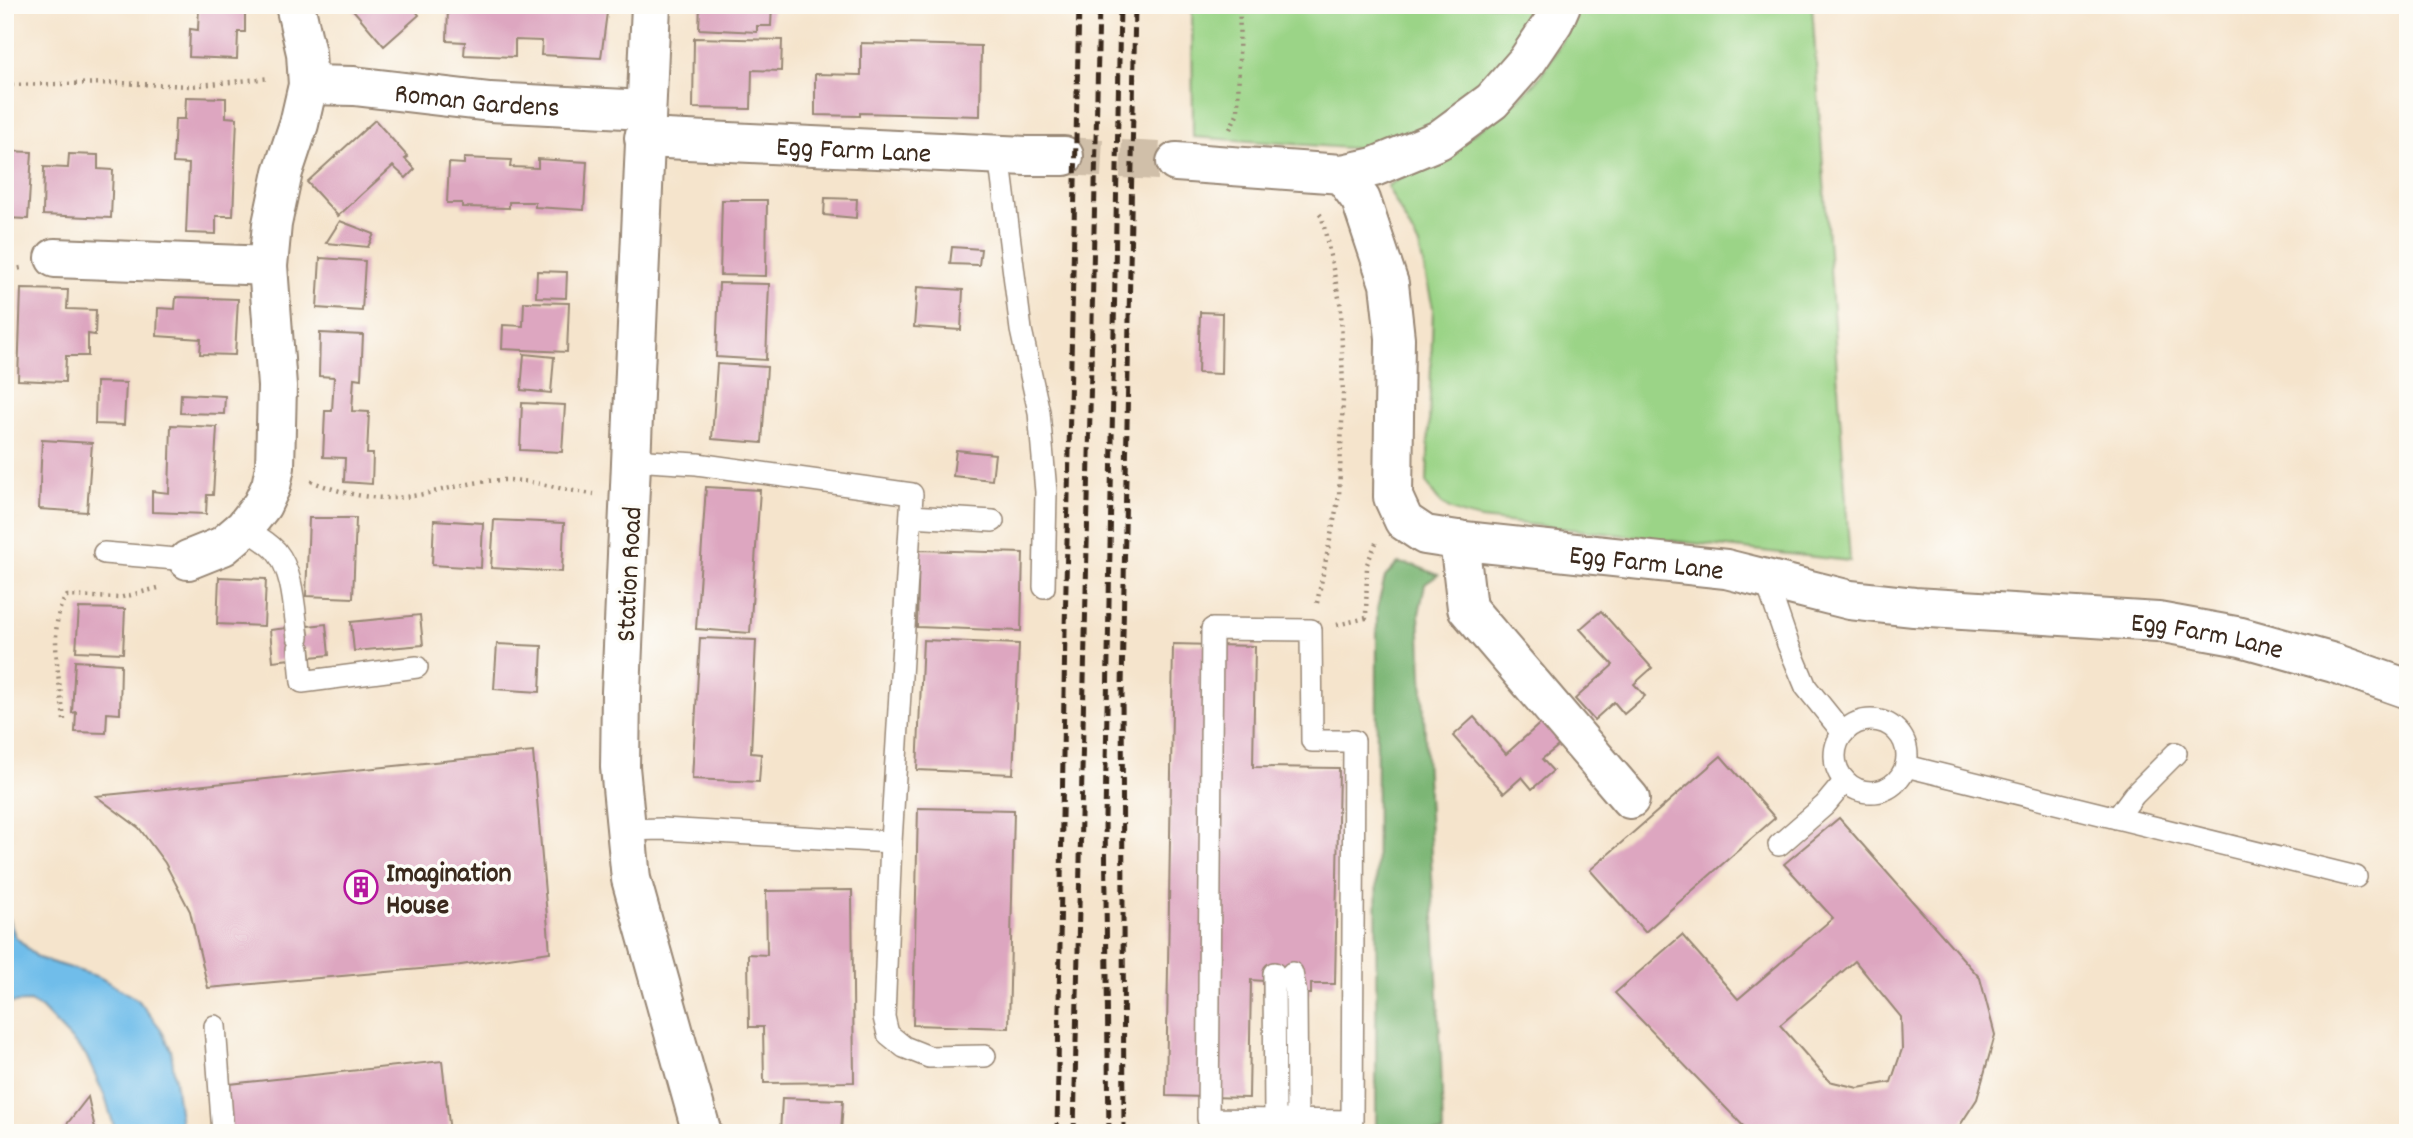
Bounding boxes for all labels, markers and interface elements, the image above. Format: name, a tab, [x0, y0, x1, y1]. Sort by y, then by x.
street label: Roman Gardens	[392, 76, 561, 131]
street label: Egg Farm Lane	[775, 129, 932, 176]
street label: Station Road	[608, 506, 656, 643]
street label: Egg Farm Lane	[1567, 537, 1726, 594]
street label: Egg Farm Lane	[2130, 605, 2287, 673]
place label: Imagination House	[386, 856, 511, 928]
building icon: Imagination House	[342, 868, 380, 906]

